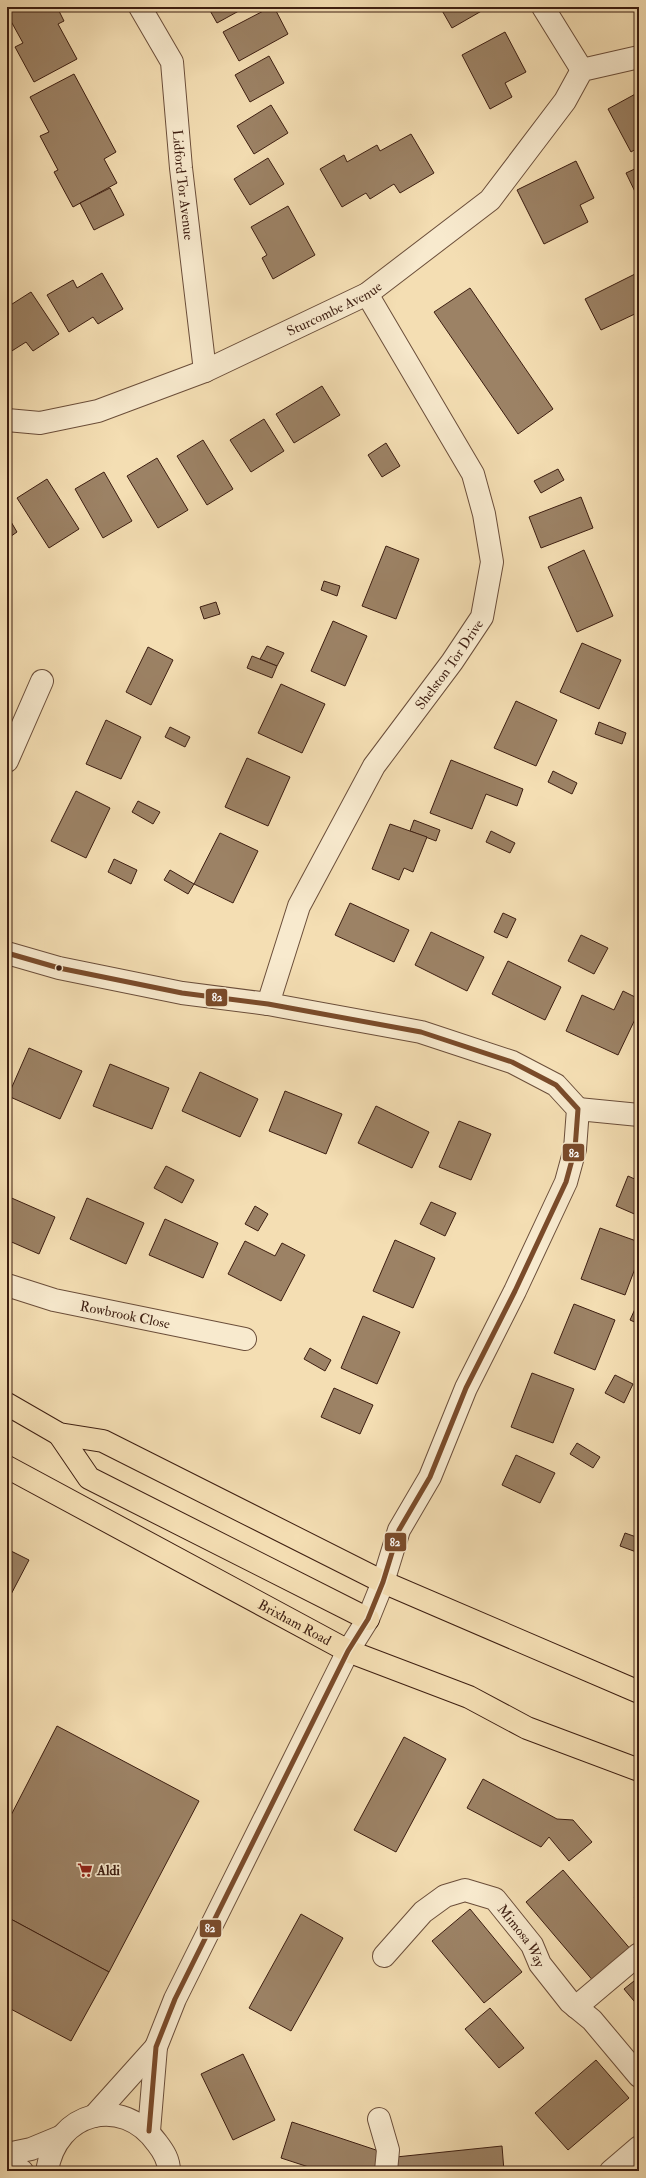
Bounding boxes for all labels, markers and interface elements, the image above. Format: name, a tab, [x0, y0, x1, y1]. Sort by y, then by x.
street label: Lidford Tor Avenue	[169, 129, 197, 241]
street label: Sturcombe Avenue	[284, 278, 385, 340]
street label: Shelston Tor Drive	[412, 616, 487, 713]
unlabelled marker	[54, 963, 64, 973]
line badge: 82	[205, 988, 228, 1007]
text: 82	[212, 991, 223, 1004]
line badge: 82	[562, 1143, 585, 1162]
text: 82	[569, 1147, 580, 1160]
street label: Rowbrook Close	[79, 1298, 172, 1333]
line badge: 82	[384, 1532, 407, 1552]
text: 82	[390, 1536, 401, 1549]
street label: Brixham Road	[255, 1596, 334, 1649]
supermarket icon: Aldi	[76, 1861, 94, 1879]
place label: Aldi	[96, 1862, 120, 1879]
street label: Mimosa Way	[494, 1901, 549, 1971]
line badge: 82	[199, 1919, 222, 1938]
text: 82	[205, 1922, 216, 1935]

